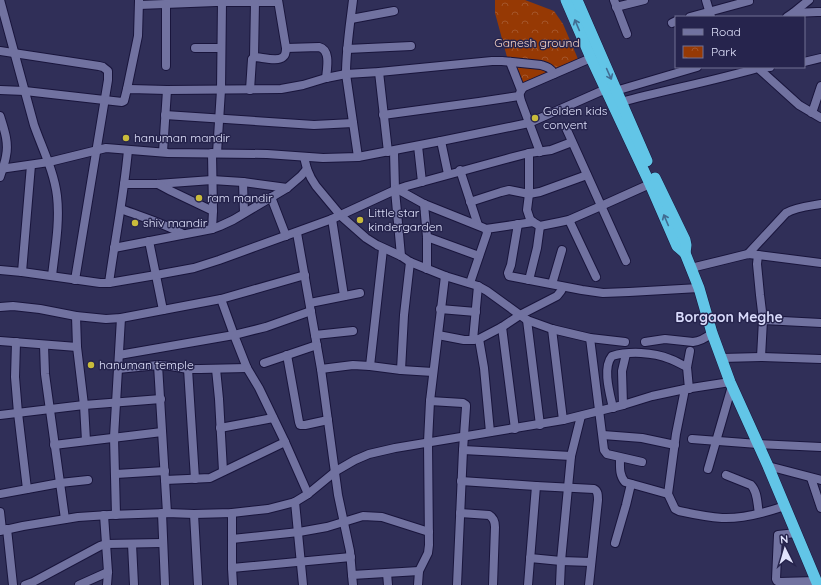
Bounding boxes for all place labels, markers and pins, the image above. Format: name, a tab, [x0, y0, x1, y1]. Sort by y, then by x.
place label: Golden kids convent	[543, 103, 608, 132]
marker: Golden kids convent	[530, 113, 540, 123]
place label: hanuman mandir	[134, 130, 230, 145]
marker: hanuman mandir	[121, 133, 131, 143]
place label: ram mandir	[207, 190, 273, 205]
marker: ram mandir	[194, 193, 204, 203]
place label: Little star kindergarden	[368, 205, 442, 234]
place label: shiv mandir	[143, 215, 208, 230]
marker: Little star kindergarden	[355, 215, 365, 225]
marker: shiv mandir	[130, 218, 140, 228]
place label: hanuman temple	[99, 357, 194, 372]
marker: hanuman temple	[86, 360, 96, 370]

